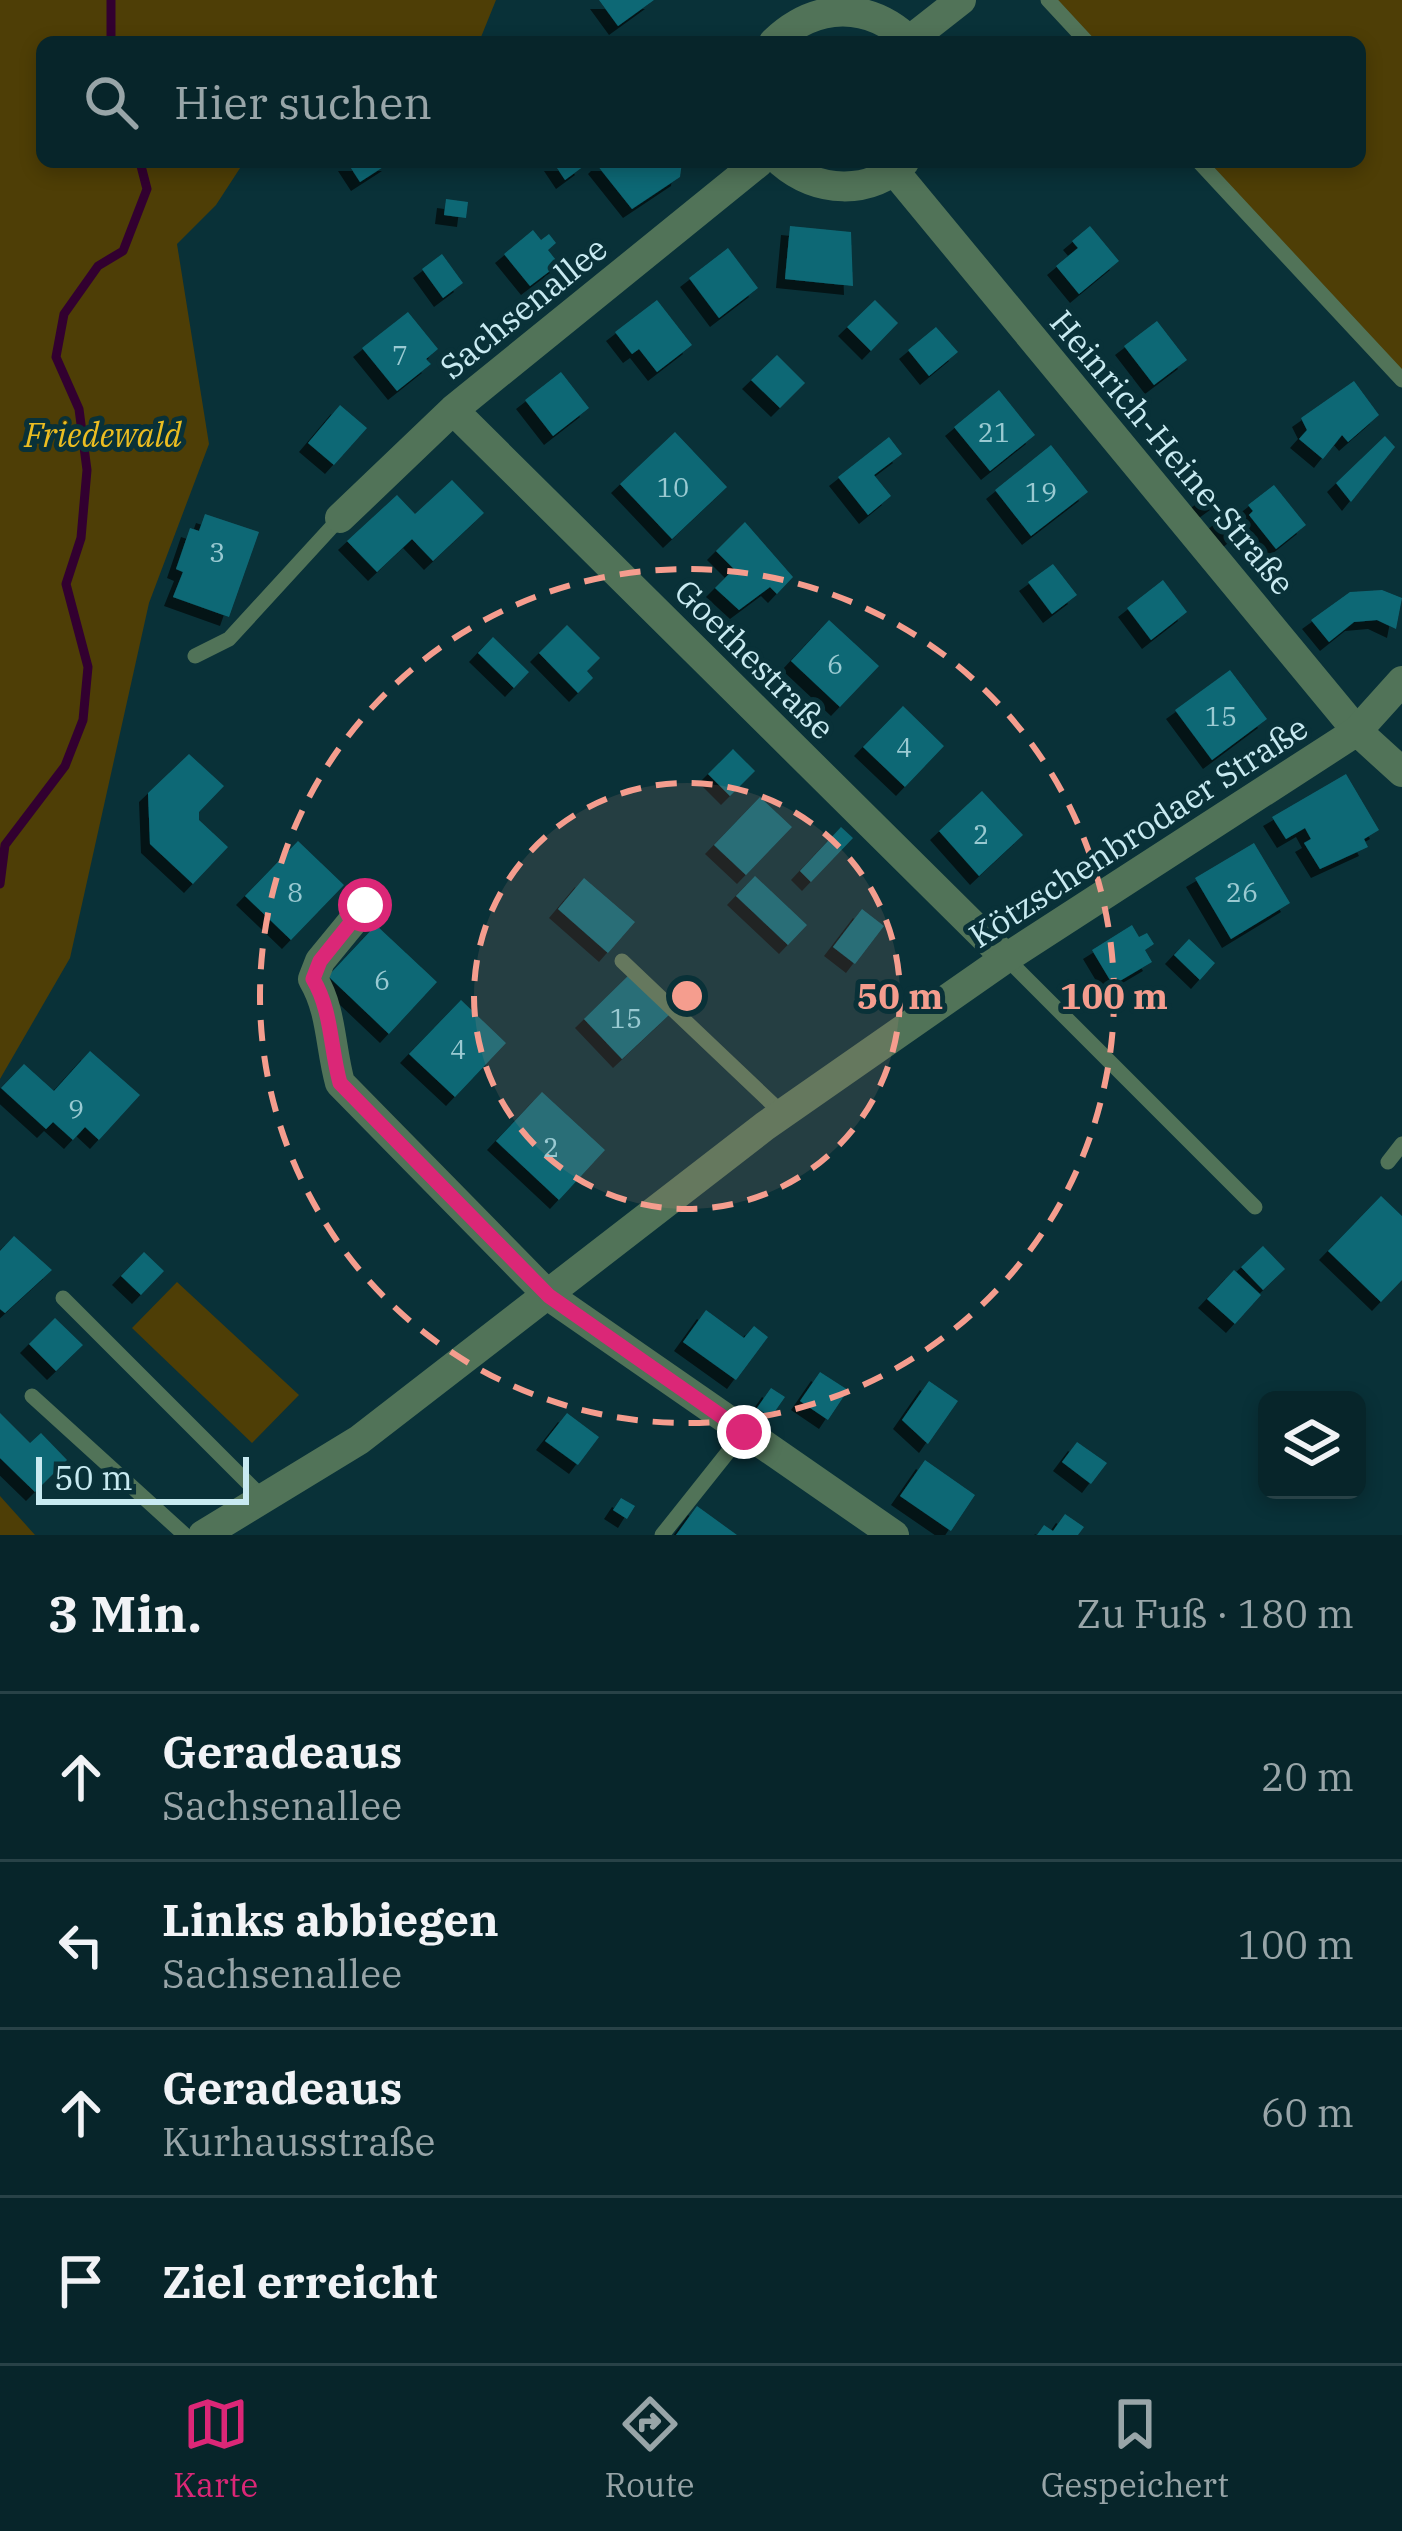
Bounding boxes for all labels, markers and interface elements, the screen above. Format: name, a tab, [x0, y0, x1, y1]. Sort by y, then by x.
search box	[36, 36, 1366, 168]
icon: search	[78, 69, 144, 135]
text: Hier suchen	[174, 73, 432, 131]
street label: Sachsenallee	[431, 226, 615, 388]
street label: Heinrich-Heine-Straße	[1041, 301, 1305, 603]
house number: 7	[392, 337, 408, 372]
park label: Friedewald	[23, 413, 183, 456]
house number: 21	[978, 414, 1010, 449]
house number: 10	[657, 469, 689, 504]
house number: 19	[1025, 474, 1057, 509]
house number: 3	[209, 534, 225, 569]
street label: Goethestraße	[666, 570, 844, 748]
house number: 6	[827, 646, 843, 681]
house number: 15	[1205, 698, 1237, 733]
street label: Kötzschenbrodaer Straße	[960, 705, 1316, 957]
house number: 4	[896, 729, 912, 764]
house number: 2	[973, 816, 989, 851]
house number: 8	[287, 874, 303, 909]
house number: 26	[1226, 874, 1258, 909]
route start	[338, 878, 392, 932]
house number: 6	[374, 962, 390, 997]
text: 50 m	[857, 972, 943, 1019]
text: 100 m	[1060, 972, 1168, 1019]
centre of rings	[666, 975, 708, 1017]
house number: 15	[610, 1000, 642, 1035]
house number: 4	[450, 1031, 466, 1066]
house number: 9	[68, 1091, 84, 1126]
house number: 2	[543, 1129, 559, 1164]
map controls	[1258, 1391, 1366, 1499]
button: layers	[1258, 1391, 1366, 1499]
route end	[717, 1405, 771, 1459]
scale bar	[36, 1451, 249, 1504]
text: 50 m	[54, 1456, 133, 1499]
text: 3 Min.	[48, 1580, 202, 1646]
text: Zu Fuß · 180 m	[1076, 1588, 1354, 1639]
text: Geradeaus	[162, 1722, 402, 1780]
icon: ahead	[48, 1744, 114, 1810]
text: 20 m	[1261, 1751, 1354, 1802]
text: Sachsenallee	[162, 1780, 402, 1831]
text: Links abbiegen	[162, 1890, 499, 1948]
icon: left	[48, 1912, 114, 1978]
text: 100 m	[1238, 1919, 1354, 1970]
text: Sachsenallee	[162, 1948, 402, 1999]
text: Geradeaus	[162, 2058, 402, 2116]
icon: ahead	[48, 2080, 114, 2146]
text: 60 m	[1261, 2087, 1354, 2138]
text: Kurhausstraße	[162, 2116, 435, 2167]
icon: arrive	[48, 2248, 114, 2314]
text: Ziel erreicht	[162, 2252, 438, 2310]
tab: Karte	[173, 2391, 258, 2506]
tab: Route	[604, 2391, 695, 2506]
tab: Gespeichert	[1041, 2391, 1229, 2506]

